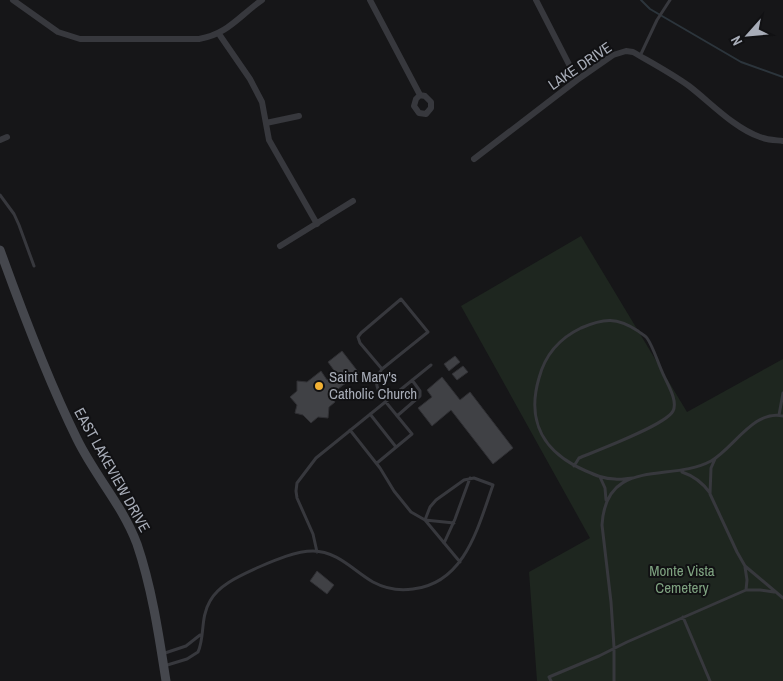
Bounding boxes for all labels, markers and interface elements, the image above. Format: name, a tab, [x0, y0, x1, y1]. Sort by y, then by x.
north arrow	[723, 10, 773, 60]
text: N	[727, 33, 746, 49]
street label: LAKE DRIVE	[544, 37, 616, 95]
place label: Saint Mary's Catholic Church	[329, 366, 417, 404]
marker: Saint Mary's Catholic Church	[313, 380, 325, 392]
street label: EAST LAKEVIEW DRIVE	[69, 404, 155, 536]
park label: Monte Vista Cemetery	[649, 560, 715, 598]

